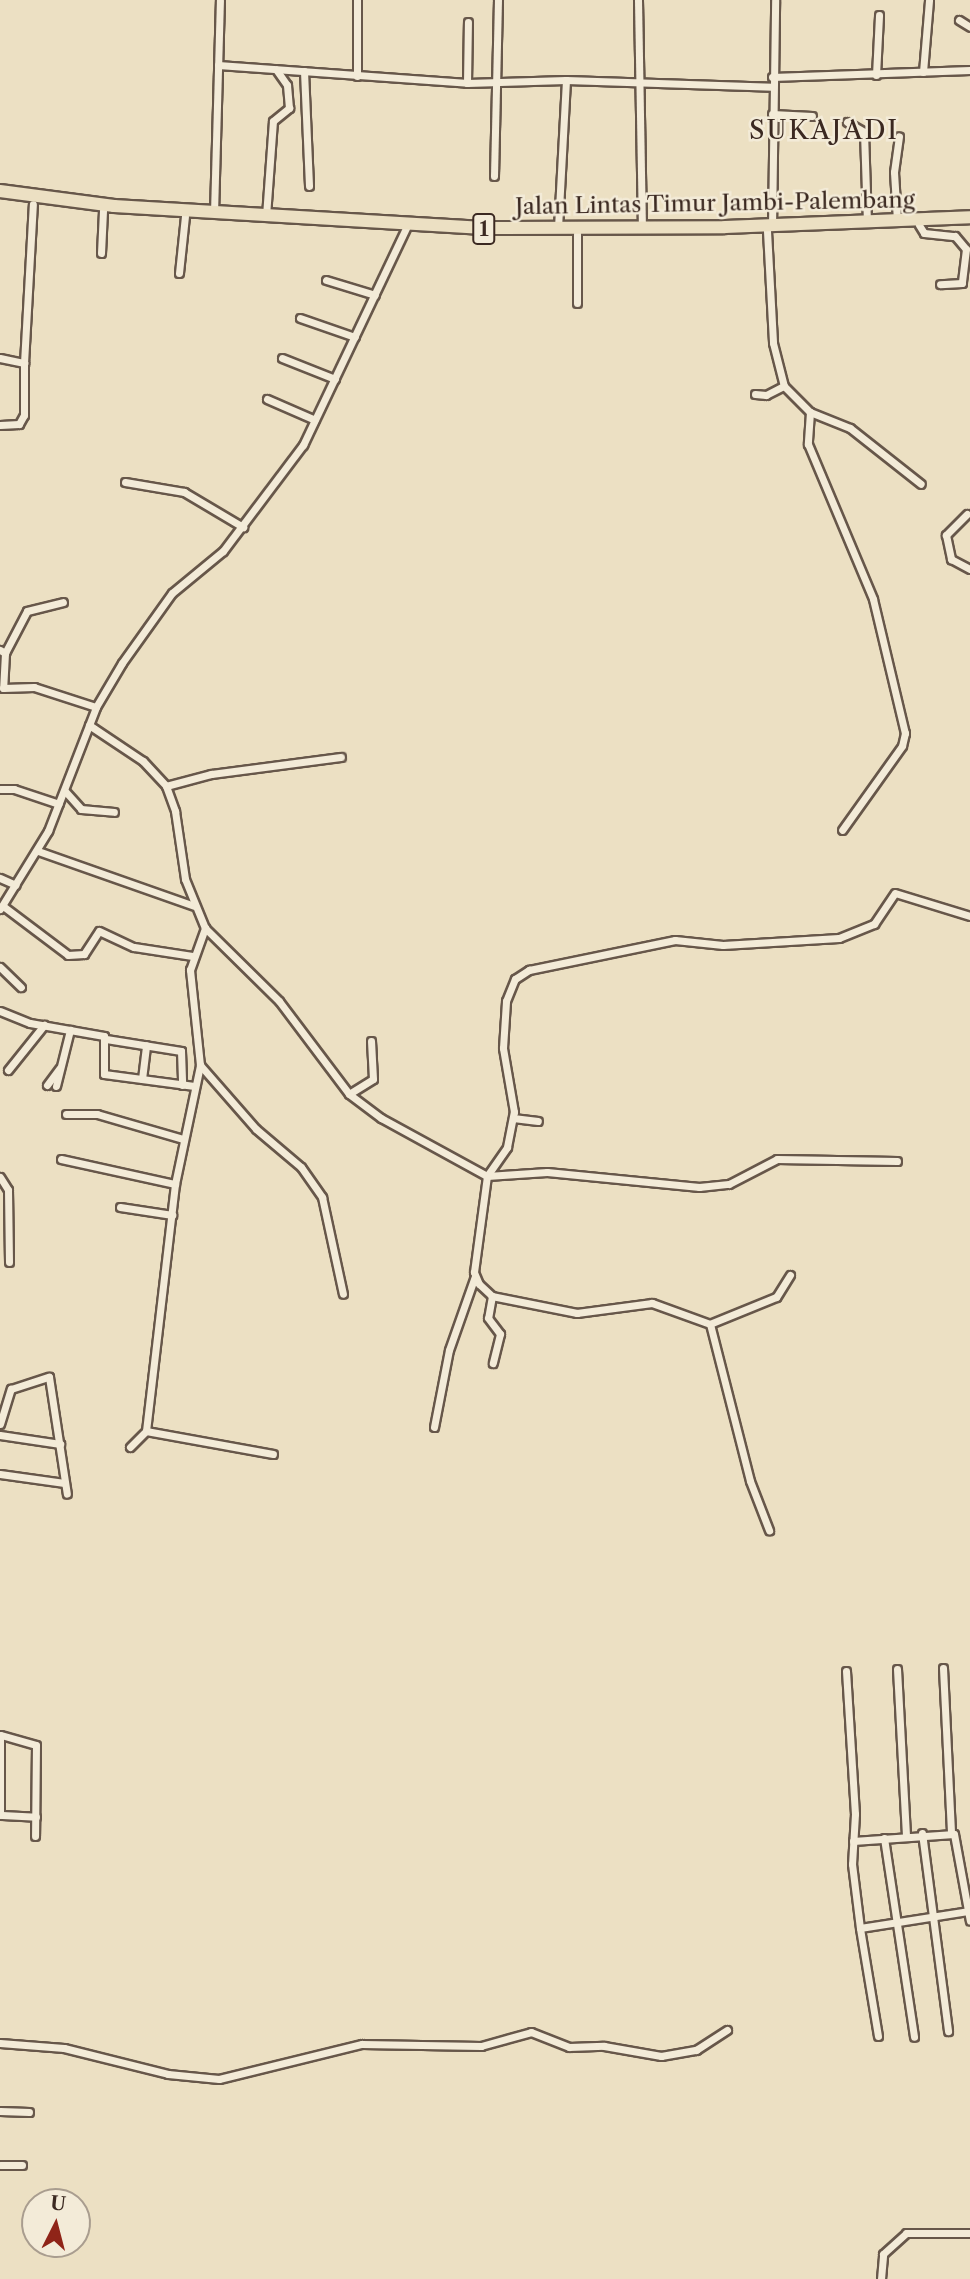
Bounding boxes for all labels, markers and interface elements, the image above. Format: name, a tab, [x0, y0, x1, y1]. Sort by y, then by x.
district label: SUKAJADI	[750, 115, 898, 147]
street label: Jalan Lintas Timur Jambi-Palembang	[514, 186, 916, 220]
road number: 1	[472, 212, 496, 246]
north arrow	[21, 2188, 91, 2258]
text: U	[49, 2191, 67, 2216]

